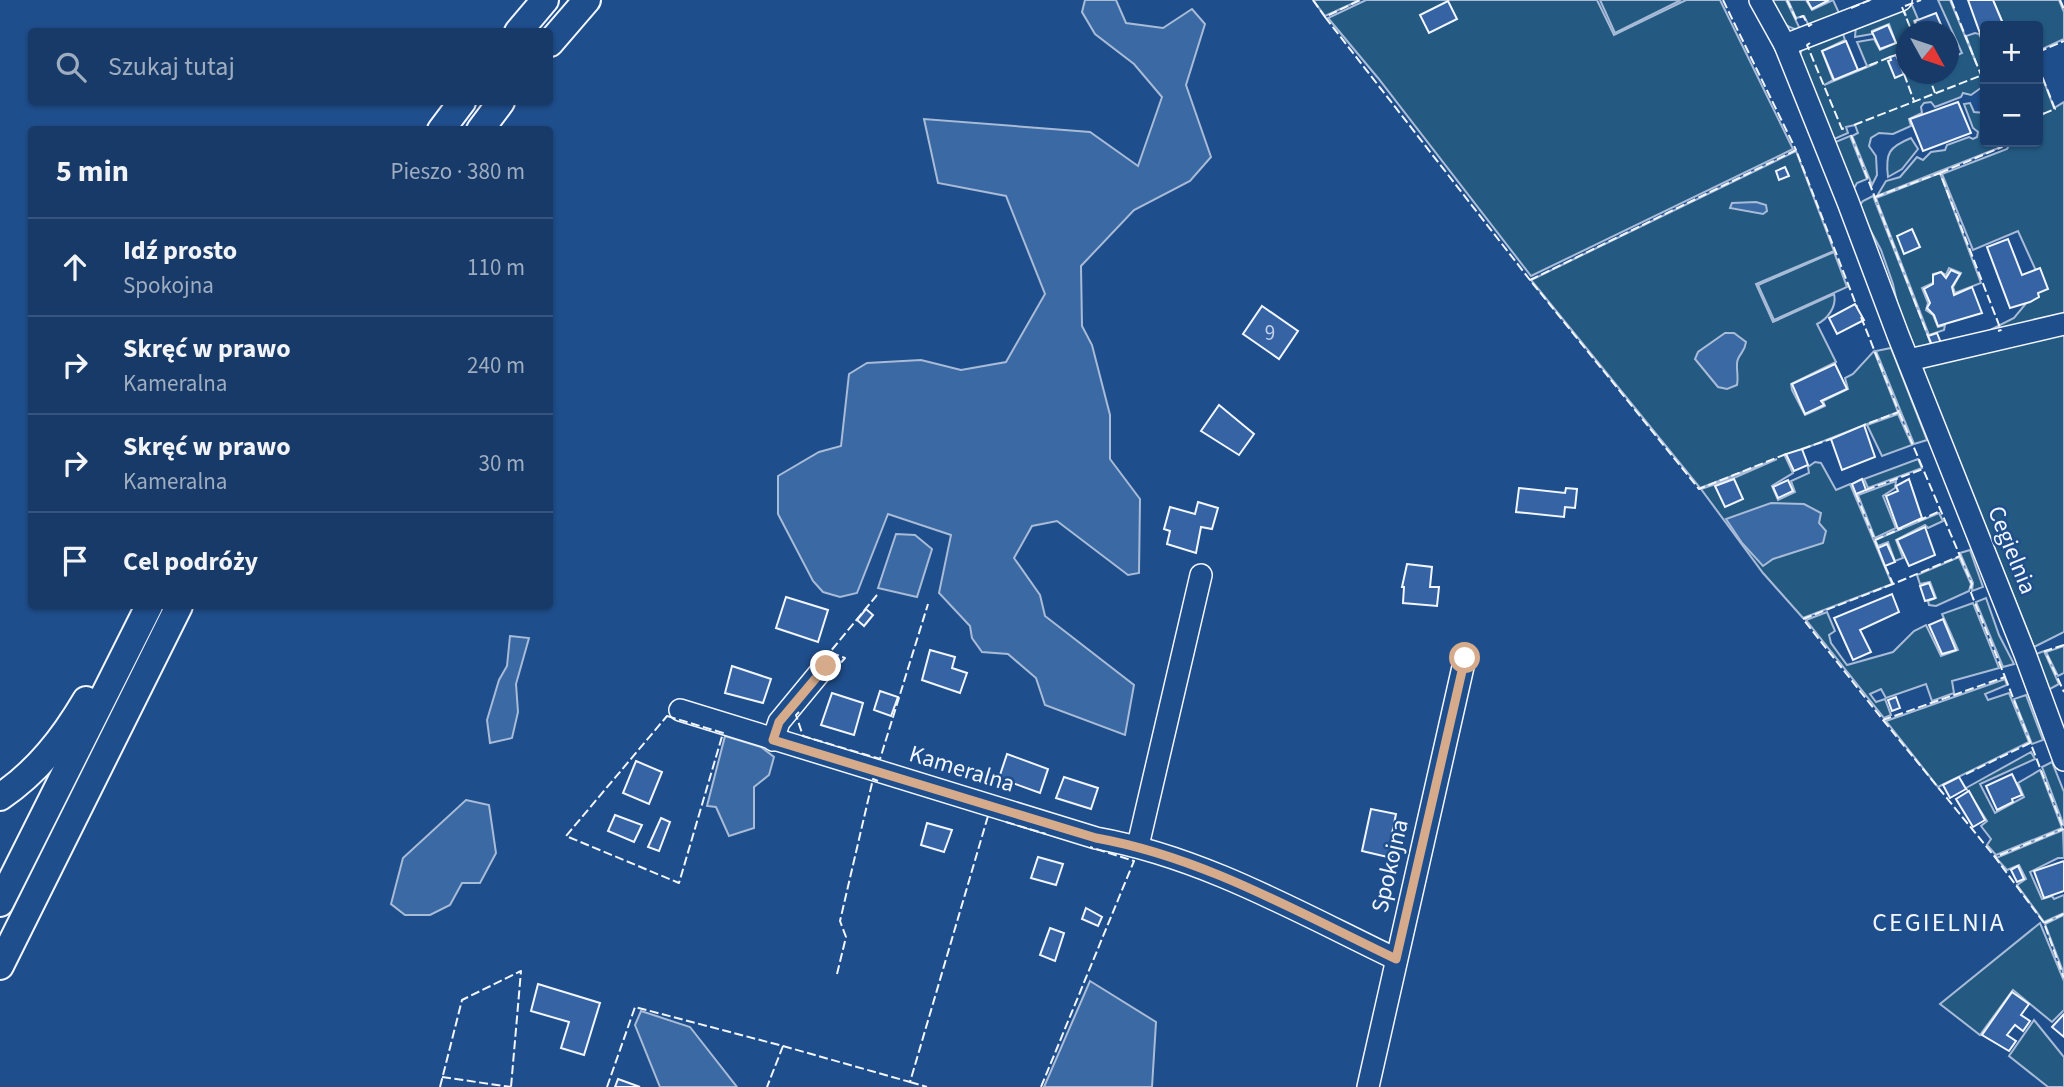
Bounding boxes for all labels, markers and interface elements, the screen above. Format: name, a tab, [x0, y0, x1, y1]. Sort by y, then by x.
north arrow	[1896, 21, 1959, 84]
map controls	[1980, 21, 2043, 147]
button: +	[1980, 21, 2043, 84]
search box	[28, 28, 553, 105]
icon: search	[52, 48, 90, 86]
text: Szukaj tutaj	[108, 48, 235, 85]
button: −	[1980, 84, 2043, 147]
text: 5 min	[56, 150, 129, 193]
text: Pieszo · 380 m	[390, 155, 525, 188]
text: Idź prosto	[123, 232, 237, 269]
icon: ahead	[56, 248, 94, 286]
text: 110 m	[467, 251, 525, 284]
text: Spokojna	[123, 269, 214, 302]
house number: 9	[1265, 318, 1275, 348]
text: Skręć w prawo	[123, 330, 291, 367]
icon: right	[56, 346, 94, 384]
text: 240 m	[467, 349, 525, 382]
text: Kameralna	[123, 367, 227, 400]
text: Skręć w prawo	[123, 428, 291, 465]
icon: right	[56, 444, 94, 482]
text: 30 m	[478, 447, 525, 480]
text: Kameralna	[123, 465, 227, 498]
street label: Cegielnia	[1978, 501, 2046, 599]
icon: arrive	[56, 542, 94, 580]
text: Cel podróży	[123, 543, 258, 580]
route start	[1449, 642, 1480, 673]
route end	[810, 650, 841, 681]
street label: Kameralna	[905, 736, 1019, 802]
street label: Spokojna	[1362, 816, 1418, 916]
district label: CEGIELNIA	[1872, 904, 2006, 941]

